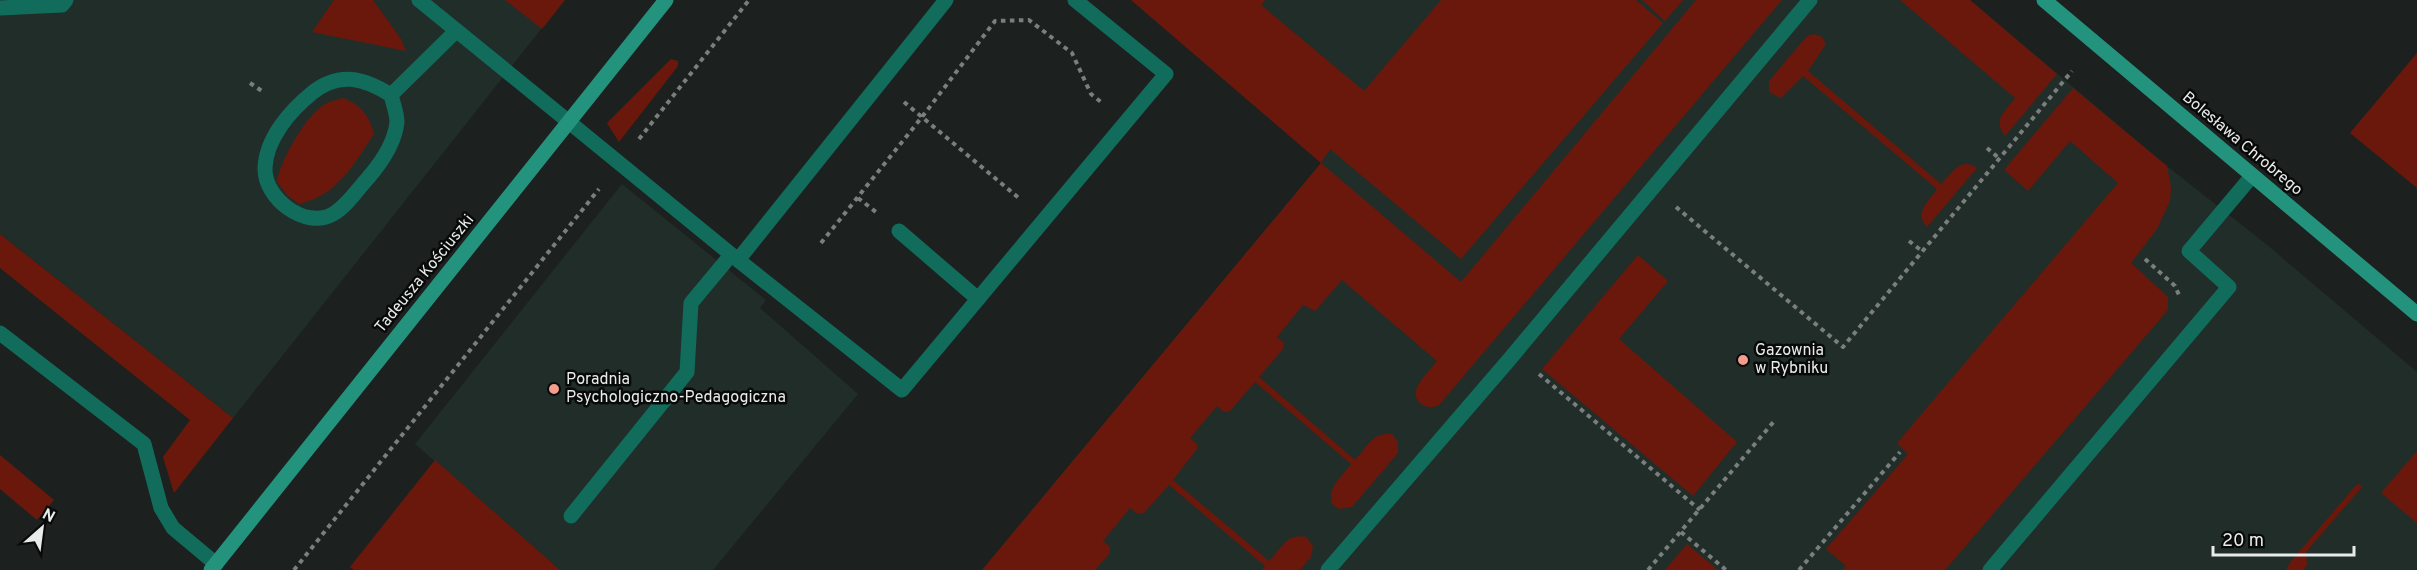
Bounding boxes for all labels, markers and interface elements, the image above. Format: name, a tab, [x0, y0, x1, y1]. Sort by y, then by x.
street label: Bolesława Chrobrego	[2178, 88, 2306, 200]
street label: Tadeusza Kościuszki	[371, 211, 479, 337]
place label: Gazownia w Rybniku	[1755, 341, 1828, 379]
marker: Gazownia w Rybniku	[1736, 353, 1750, 367]
place label: Poradnia Psychologiczno-Pedagogiczna	[566, 370, 786, 408]
marker: Poradnia Psychologiczno-Pedagogiczna	[547, 382, 561, 396]
north arrow	[12, 498, 72, 558]
text: N	[38, 505, 58, 528]
scale bar	[2213, 519, 2354, 557]
text: 20 m	[2222, 530, 2264, 553]

